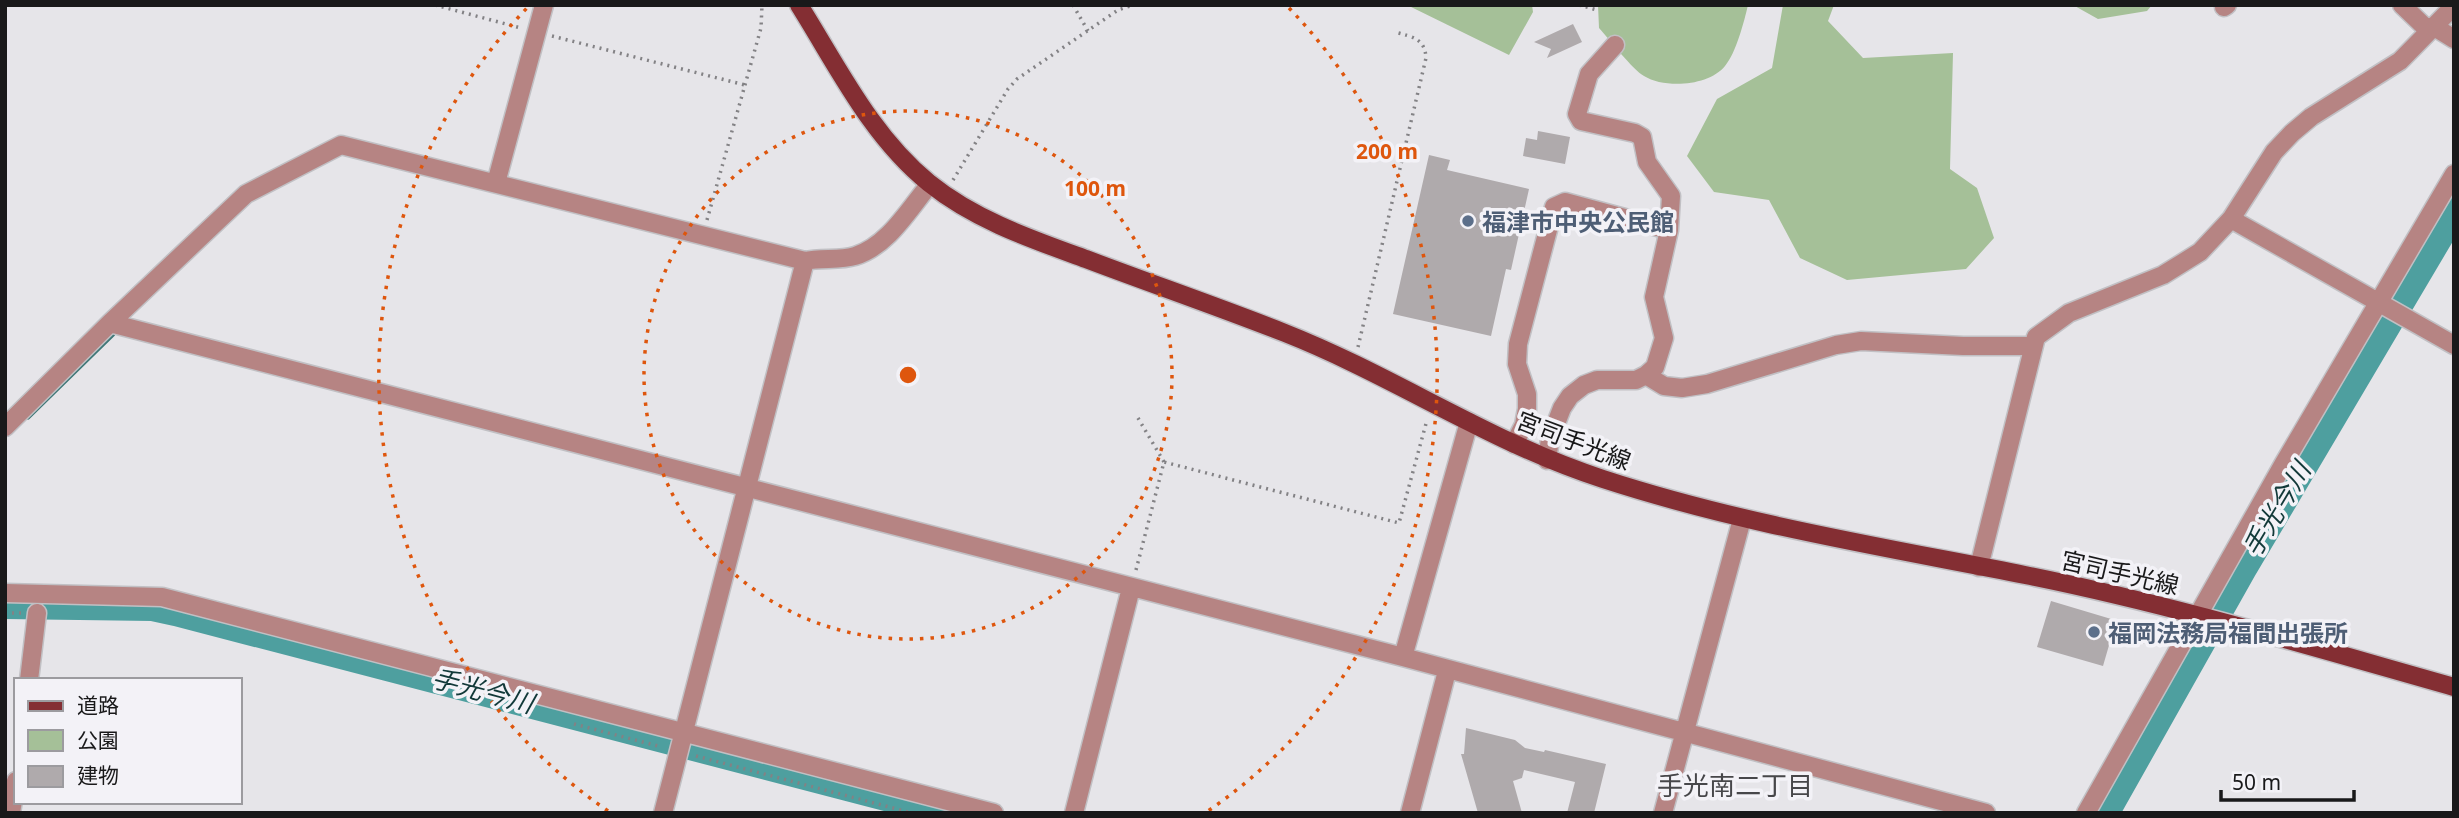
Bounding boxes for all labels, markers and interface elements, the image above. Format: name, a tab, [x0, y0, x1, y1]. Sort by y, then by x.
text: 200 m	[1356, 137, 1418, 165]
text: 100 m	[1064, 174, 1126, 202]
place label: 福津市中央公民館	[1482, 205, 1674, 238]
marker: 福津市中央公民館	[1460, 213, 1476, 229]
centre of rings	[896, 363, 920, 387]
street label: 宮司手光線	[1512, 403, 1636, 477]
water label: 手光今川	[2234, 453, 2320, 563]
street label: 宮司手光線	[2058, 542, 2182, 602]
place label: 福岡法務局福間出張所	[2108, 616, 2348, 649]
marker: 福岡法務局福間出張所	[2086, 624, 2102, 640]
water label: 手光今川	[428, 659, 541, 722]
legend	[14, 678, 242, 804]
text: 道路	[77, 691, 119, 719]
text: 公園	[77, 726, 119, 754]
scale bar	[2221, 758, 2354, 802]
text: 建物	[77, 761, 119, 789]
district label: 手光南二丁目	[1657, 767, 1813, 803]
text: 50 m	[2232, 768, 2281, 796]

